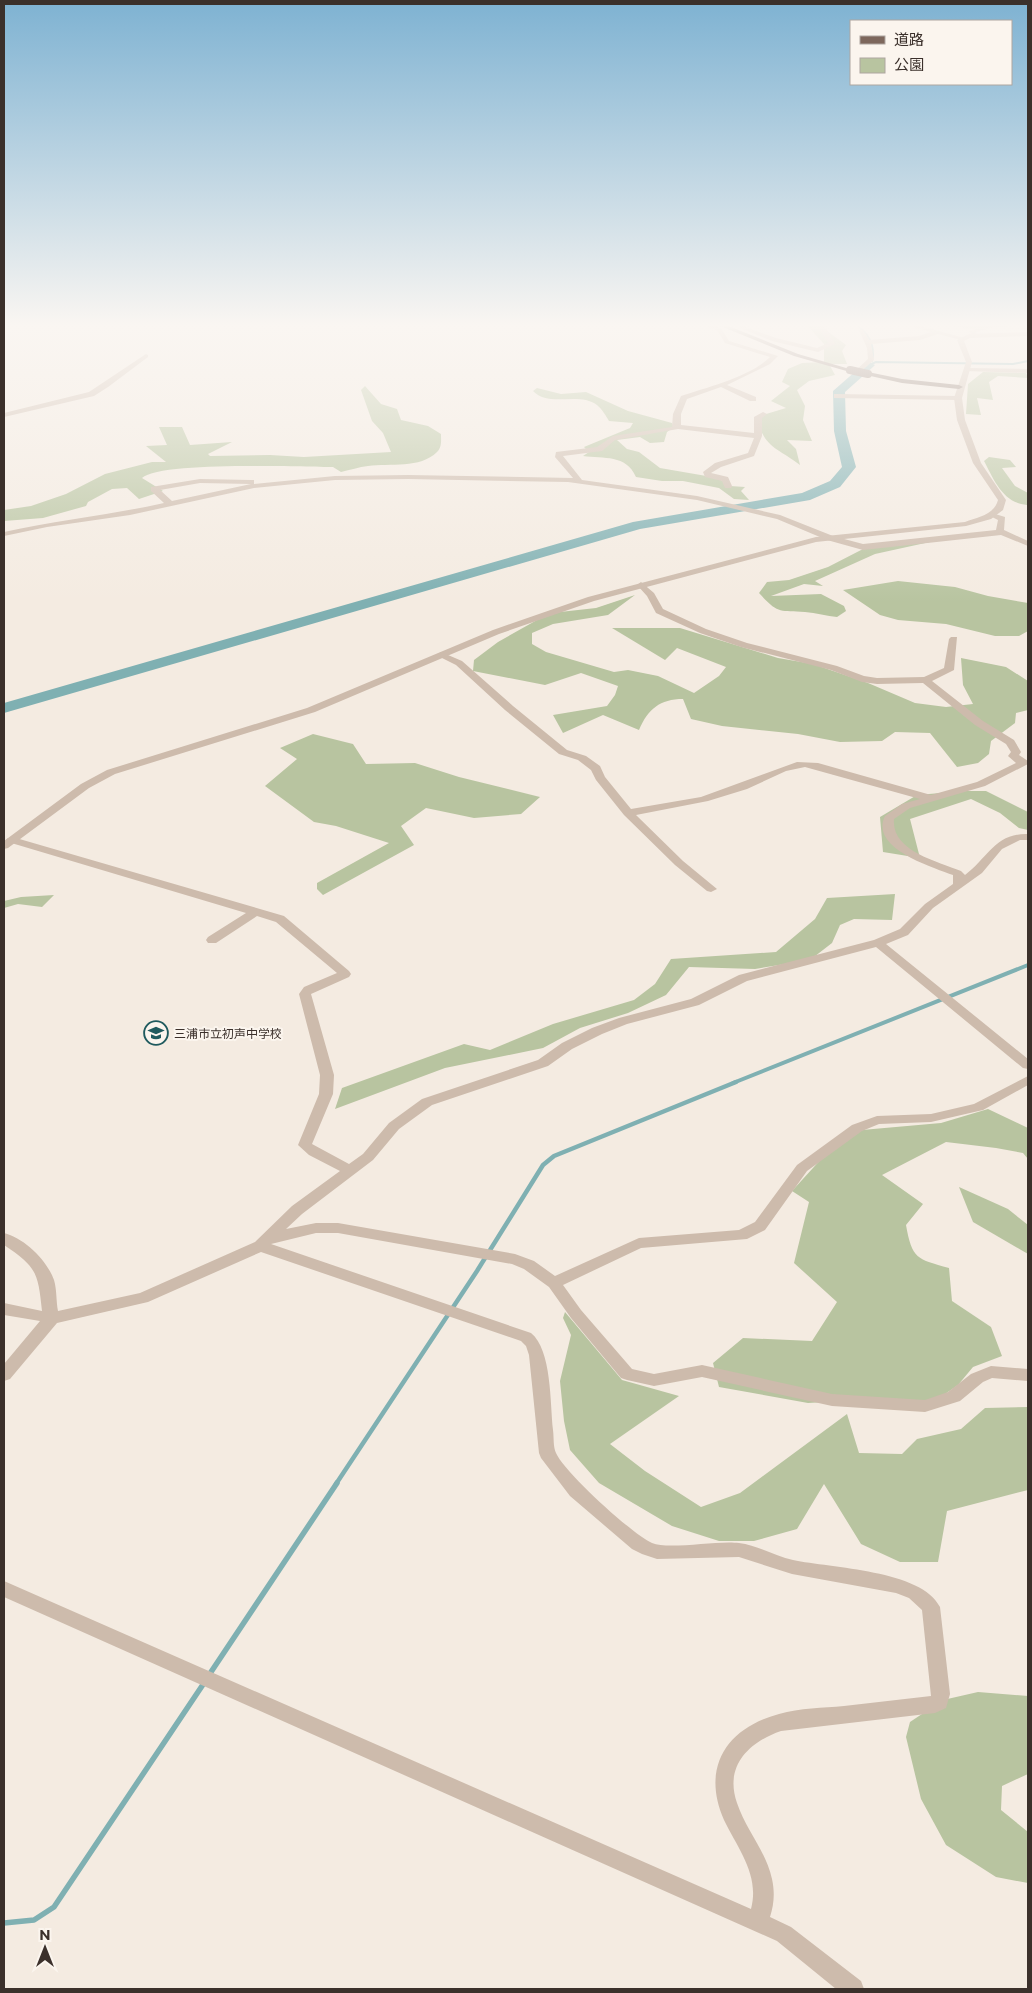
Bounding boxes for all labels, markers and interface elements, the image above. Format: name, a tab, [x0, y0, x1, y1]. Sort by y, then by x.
legend	[850, 20, 1012, 85]
text: 道路	[894, 30, 924, 49]
text: 公園	[894, 55, 924, 74]
school or university icon: 三浦市立初声中学校	[143, 1020, 169, 1046]
place label: 三浦市立初声中学校	[174, 1026, 282, 1041]
north arrow	[20, 1923, 70, 1973]
text: N	[39, 1926, 51, 1944]

